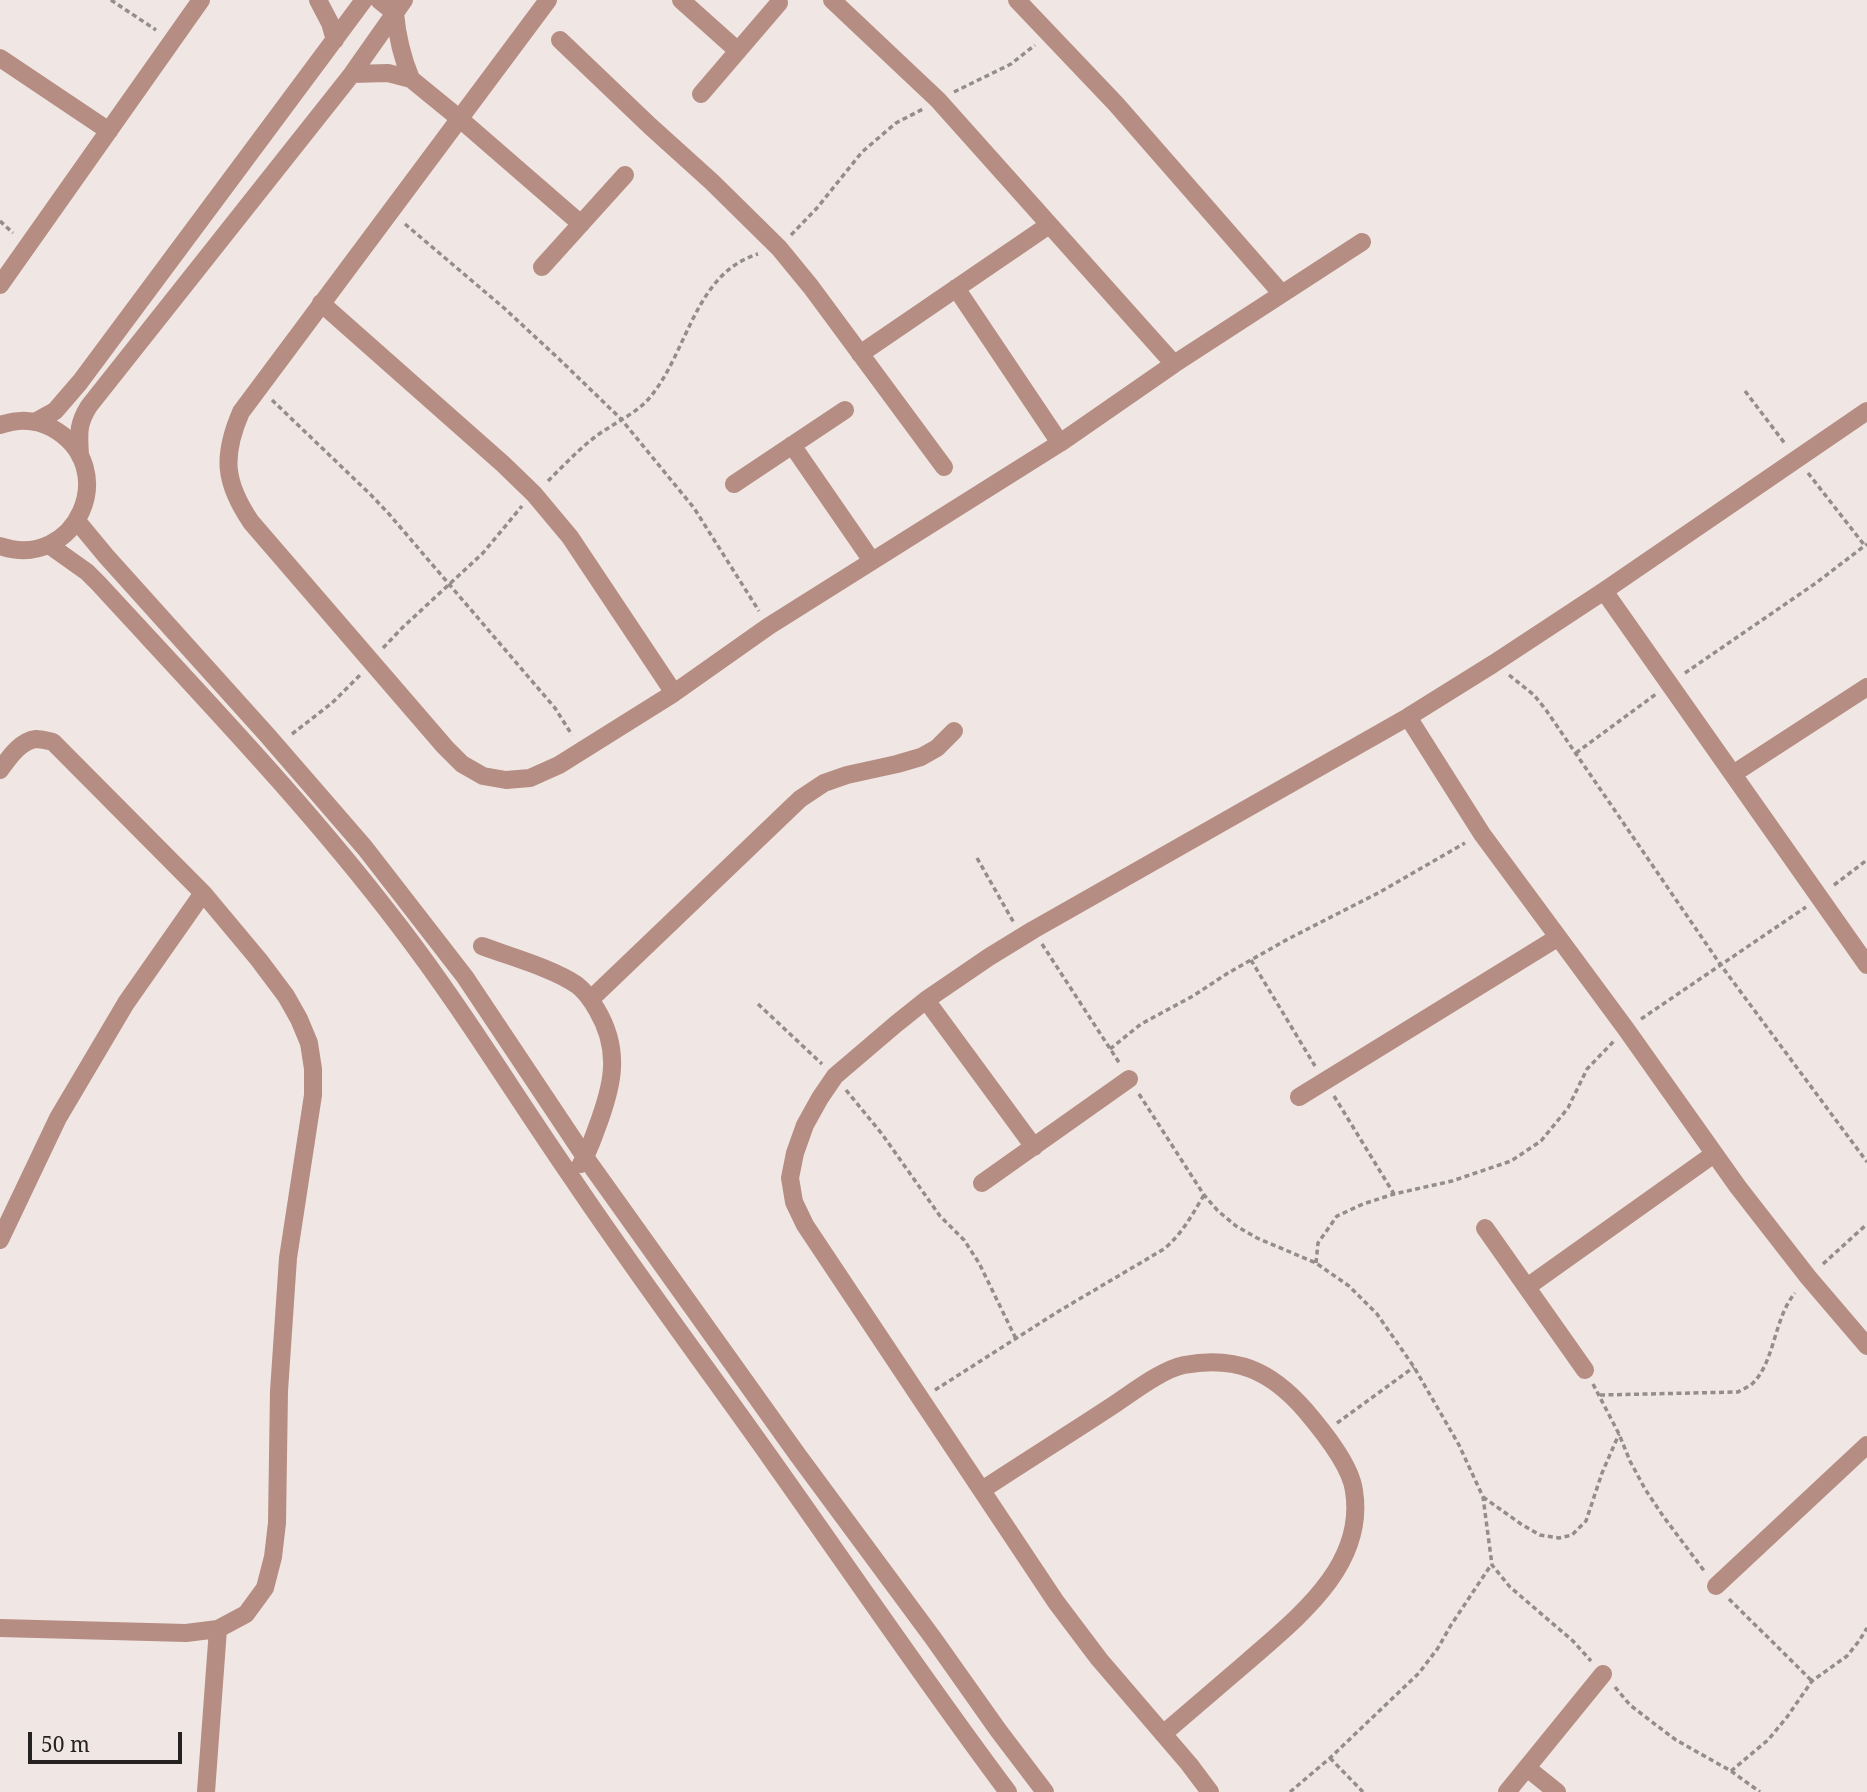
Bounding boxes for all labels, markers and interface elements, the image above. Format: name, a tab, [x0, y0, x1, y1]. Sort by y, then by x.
scale bar	[32, 1718, 186, 1762]
text: 50 m	[41, 1730, 90, 1758]

